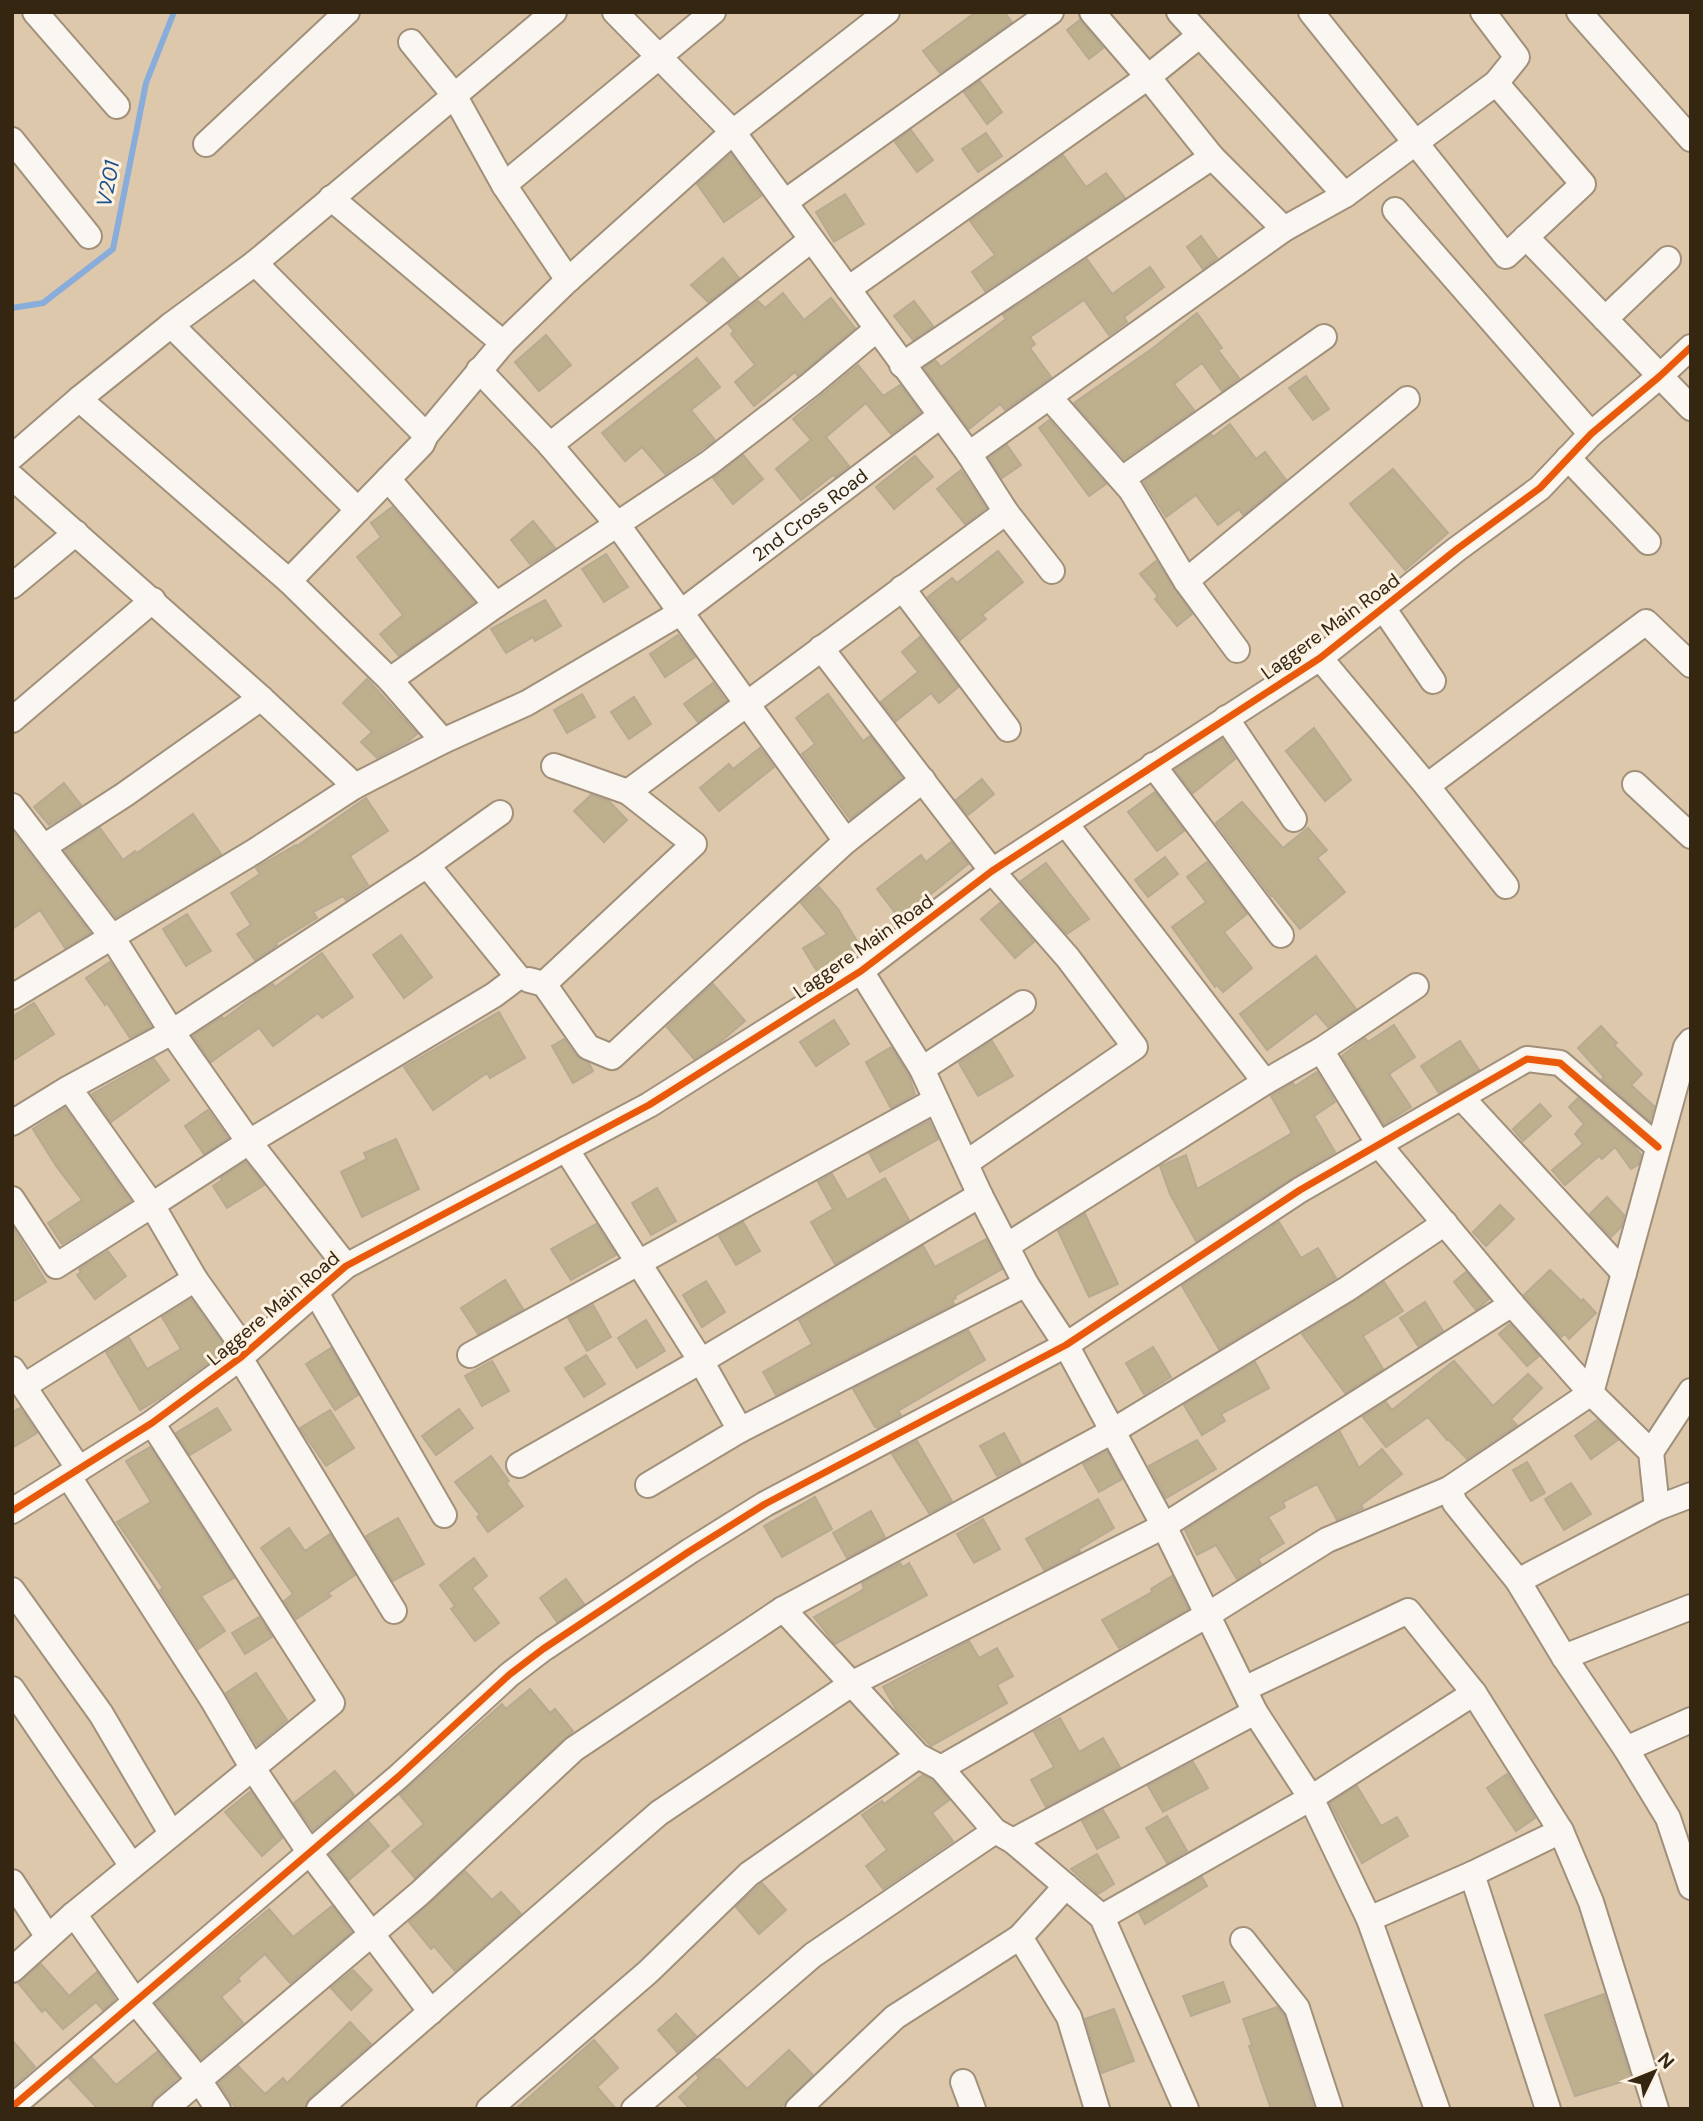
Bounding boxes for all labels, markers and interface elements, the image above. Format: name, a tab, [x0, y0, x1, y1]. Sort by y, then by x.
water label: V201	[90, 158, 126, 210]
street label: 2nd Cross Road	[747, 463, 873, 567]
street label: Laggere Main Road	[1256, 568, 1405, 685]
street label: Laggere Main Road	[788, 889, 938, 1004]
street label: Laggere Main Road	[202, 1246, 345, 1371]
north arrow	[1619, 2037, 1689, 2107]
text: N	[1652, 2047, 1680, 2074]

